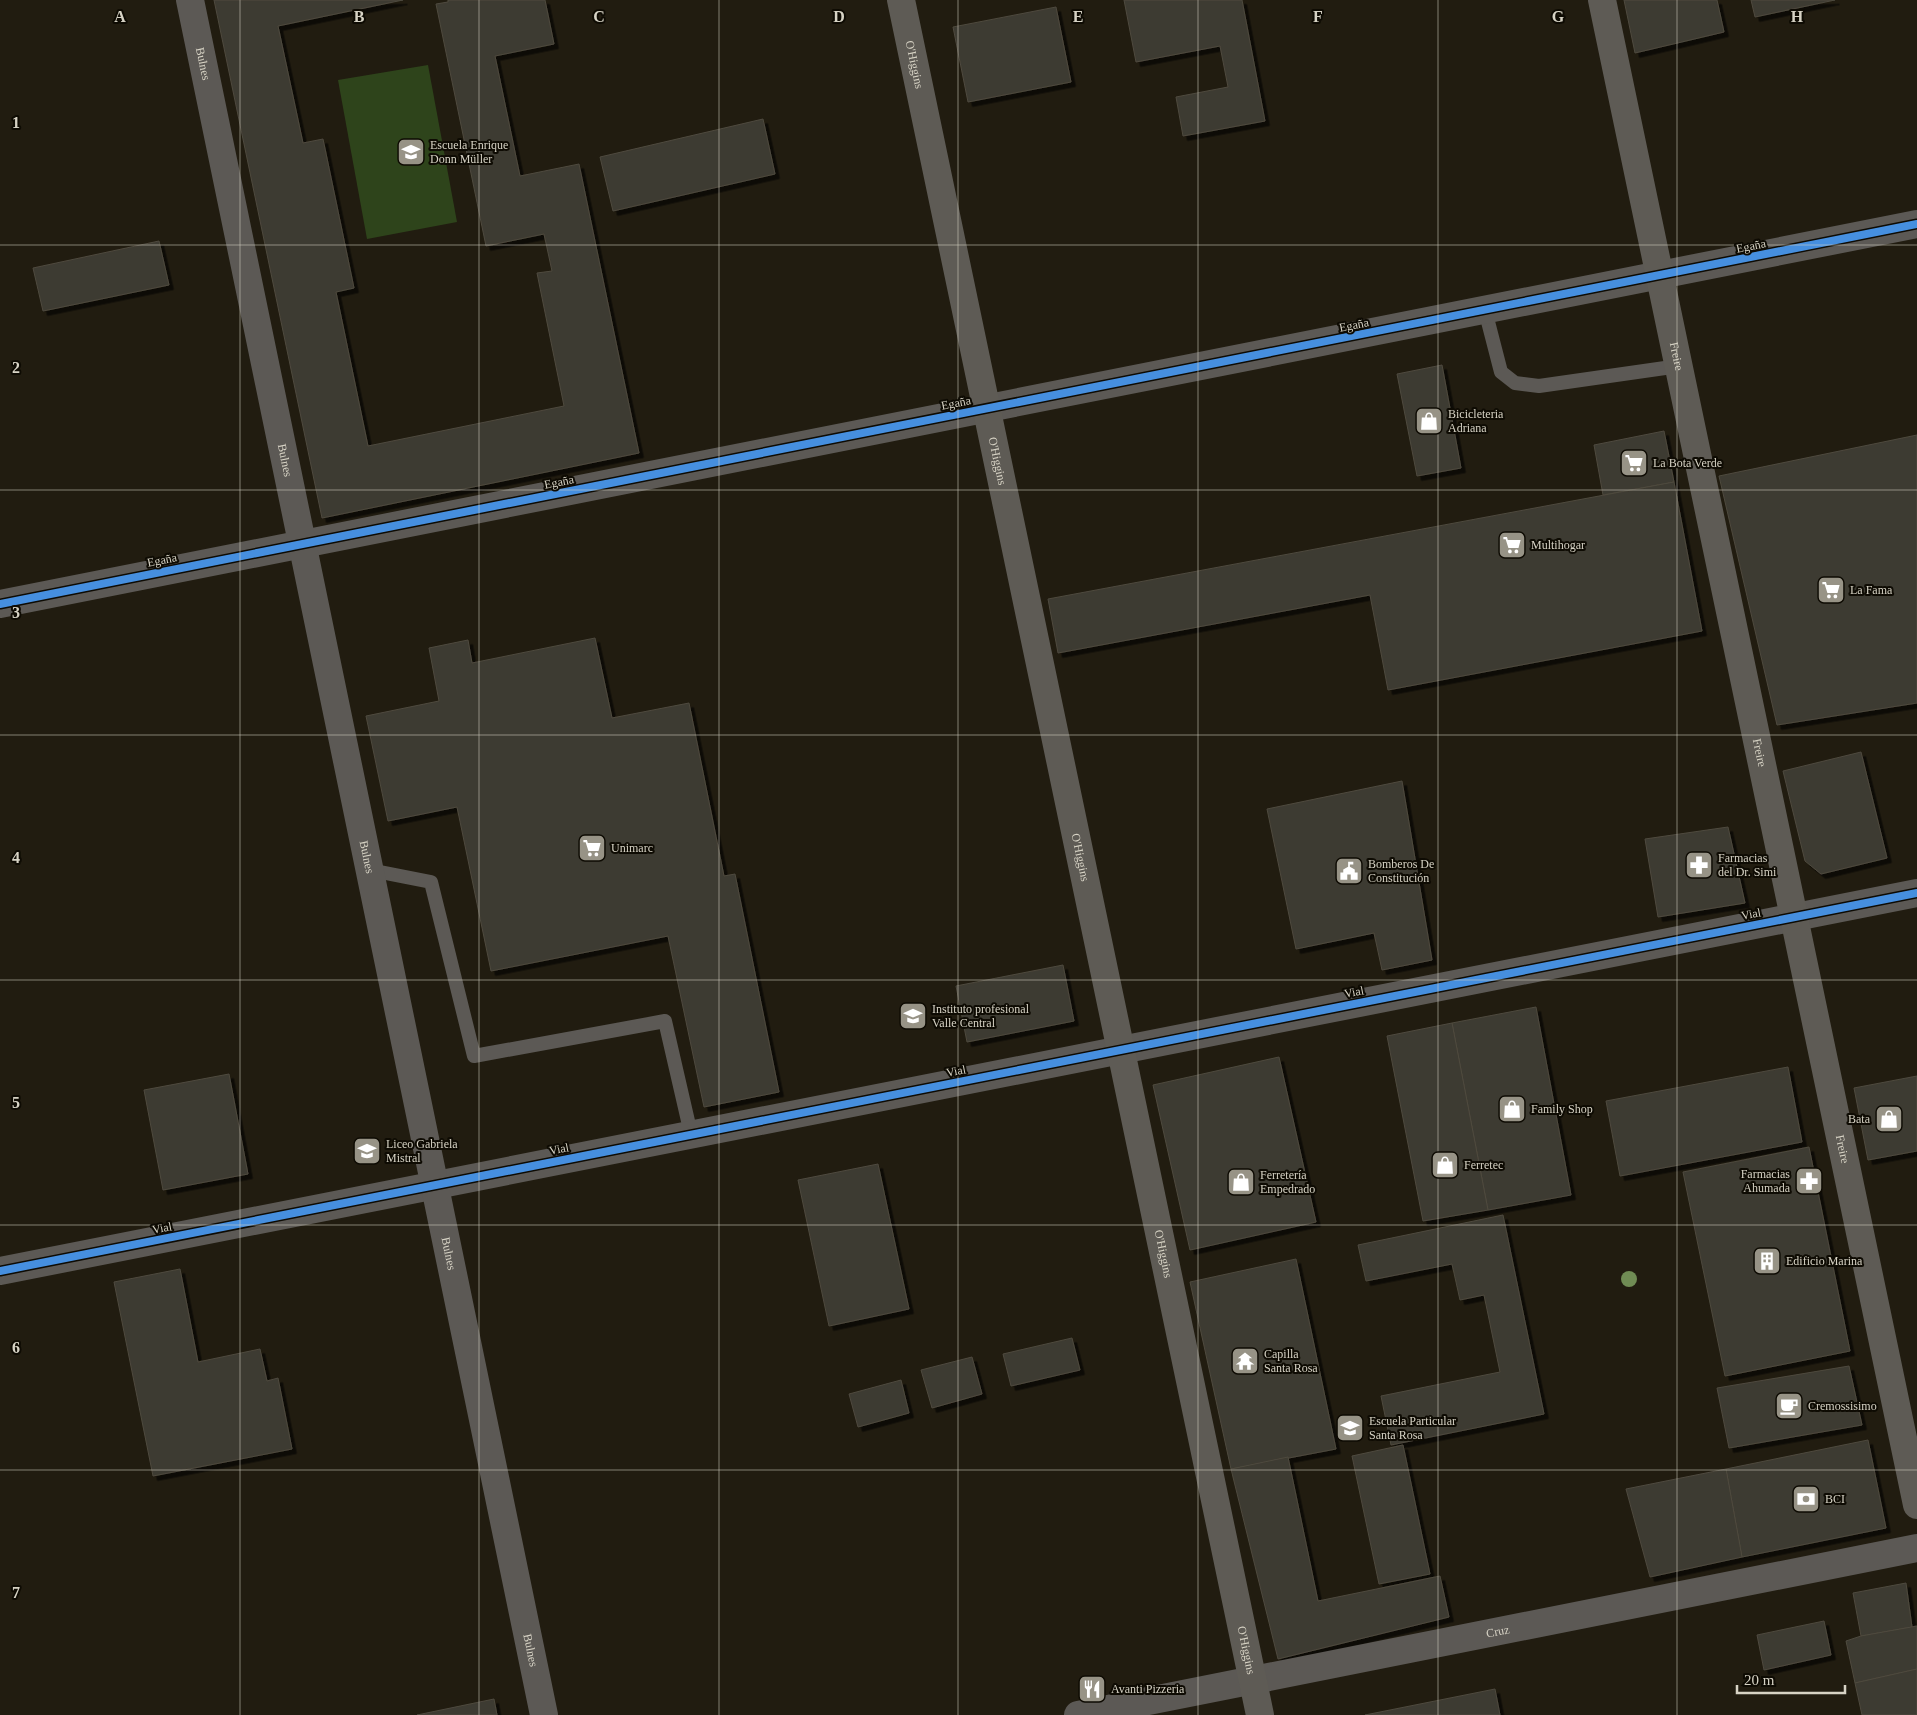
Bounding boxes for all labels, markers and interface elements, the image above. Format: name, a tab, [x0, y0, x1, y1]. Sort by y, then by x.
text: A	[114, 8, 126, 25]
text: B	[354, 8, 365, 25]
text: C	[593, 8, 605, 25]
text: D	[833, 8, 845, 25]
text: E	[1073, 8, 1083, 25]
text: F	[1313, 8, 1323, 25]
text: G	[1552, 8, 1565, 25]
text: H	[1791, 8, 1804, 25]
street label: O'Higgins	[903, 39, 926, 90]
street label: Bulnes	[193, 46, 213, 82]
text: 1	[12, 114, 20, 131]
school or university icon: Escuela Enrique Donn Müller	[396, 137, 426, 167]
place label: Escuela Enrique Donn Müller	[430, 138, 508, 166]
street label: Egaña	[1735, 236, 1768, 256]
street label: Egaña	[1338, 315, 1371, 335]
street label: Freire	[1667, 341, 1686, 372]
text: 2	[12, 359, 20, 376]
street label: Egaña	[940, 393, 973, 413]
shop icon: Bicicleteria Adriana	[1414, 406, 1444, 436]
place label: Bicicleteria Adriana	[1448, 407, 1504, 435]
street label: O'Higgins	[986, 436, 1009, 487]
street label: Bulnes	[275, 443, 295, 478]
supermarket icon: La Bota Verde	[1619, 448, 1649, 478]
place label: La Bota Verde	[1653, 456, 1722, 470]
street label: Egaña	[543, 472, 576, 492]
supermarket icon: Multihogar	[1497, 530, 1527, 560]
place label: Multihogar	[1531, 538, 1585, 552]
street label: Egaña	[146, 550, 179, 570]
supermarket icon: La Fama	[1816, 575, 1846, 605]
place label: La Fama	[1850, 583, 1893, 597]
text: 3	[12, 604, 20, 621]
street label: Freire	[1750, 737, 1769, 768]
street label: O'Higgins	[1069, 832, 1092, 883]
supermarket icon: Unimarc	[577, 833, 607, 863]
street label: Bulnes	[357, 839, 377, 875]
place label: Unimarc	[611, 841, 653, 855]
text: 4	[12, 849, 20, 866]
pharmacy icon: Farmacias del Dr. Simi	[1684, 850, 1714, 880]
place label: Farmacias del Dr. Simi	[1718, 851, 1777, 879]
public building icon: Bomberos De Constitución	[1334, 856, 1364, 886]
place label: Bomberos De Constitución	[1368, 857, 1434, 885]
street label: Vial	[1740, 905, 1763, 923]
street label: Vial	[1343, 983, 1366, 1001]
school or university icon: Instituto profesional Valle Central	[898, 1001, 928, 1031]
place label: Instituto profesional Valle Central	[932, 1002, 1030, 1030]
street label: Vial	[945, 1062, 968, 1080]
text: 5	[12, 1094, 20, 1111]
shop icon: Family Shop	[1497, 1094, 1527, 1124]
place label: Family Shop	[1531, 1102, 1593, 1116]
shop icon: Bata	[1874, 1104, 1904, 1134]
place label: Bata	[1848, 1112, 1871, 1126]
street label: Freire	[1833, 1134, 1852, 1165]
school or university icon: Liceo Gabriela Mistral	[352, 1136, 382, 1166]
place label: Liceo Gabriela Mistral	[386, 1137, 458, 1165]
street label: Vial	[548, 1140, 571, 1158]
shop icon: Ferretec	[1430, 1150, 1460, 1180]
place label: Ferretec	[1464, 1158, 1503, 1172]
pharmacy icon: Farmacias Ahumada	[1794, 1166, 1824, 1196]
shop icon: Ferretería Empedrado	[1226, 1167, 1256, 1197]
place label: Farmacias Ahumada	[1741, 1167, 1791, 1195]
place label: Ferretería Empedrado	[1260, 1168, 1315, 1196]
street label: Vial	[151, 1219, 174, 1237]
street label: O'Higgins	[1152, 1228, 1175, 1279]
street label: Bulnes	[439, 1236, 459, 1272]
building icon: Edificio Marina	[1752, 1246, 1782, 1276]
place label: Edificio Marina	[1786, 1254, 1863, 1268]
text: 6	[12, 1339, 20, 1356]
temple icon: Capilla Santa Rosa	[1230, 1346, 1260, 1376]
place label: Capilla Santa Rosa	[1264, 1347, 1318, 1375]
cafe icon: Cremossisimo	[1774, 1391, 1804, 1421]
place label: Cremossisimo	[1808, 1399, 1877, 1413]
school or university icon: Escuela Particular Santa Rosa	[1335, 1413, 1365, 1443]
place label: Escuela Particular Santa Rosa	[1369, 1414, 1456, 1442]
bank icon: BCI	[1791, 1484, 1821, 1514]
place label: BCI	[1825, 1492, 1845, 1506]
text: 7	[12, 1584, 20, 1601]
street label: Cruz	[1485, 1622, 1511, 1641]
street label: O'Higgins	[1235, 1625, 1258, 1676]
street label: Bulnes	[520, 1632, 541, 1668]
scale bar	[1737, 1662, 1844, 1694]
text: 20 m	[1744, 1672, 1775, 1688]
restaurant icon: Avanti Pizzeria	[1077, 1674, 1107, 1704]
place label: Avanti Pizzeria	[1111, 1682, 1185, 1696]

